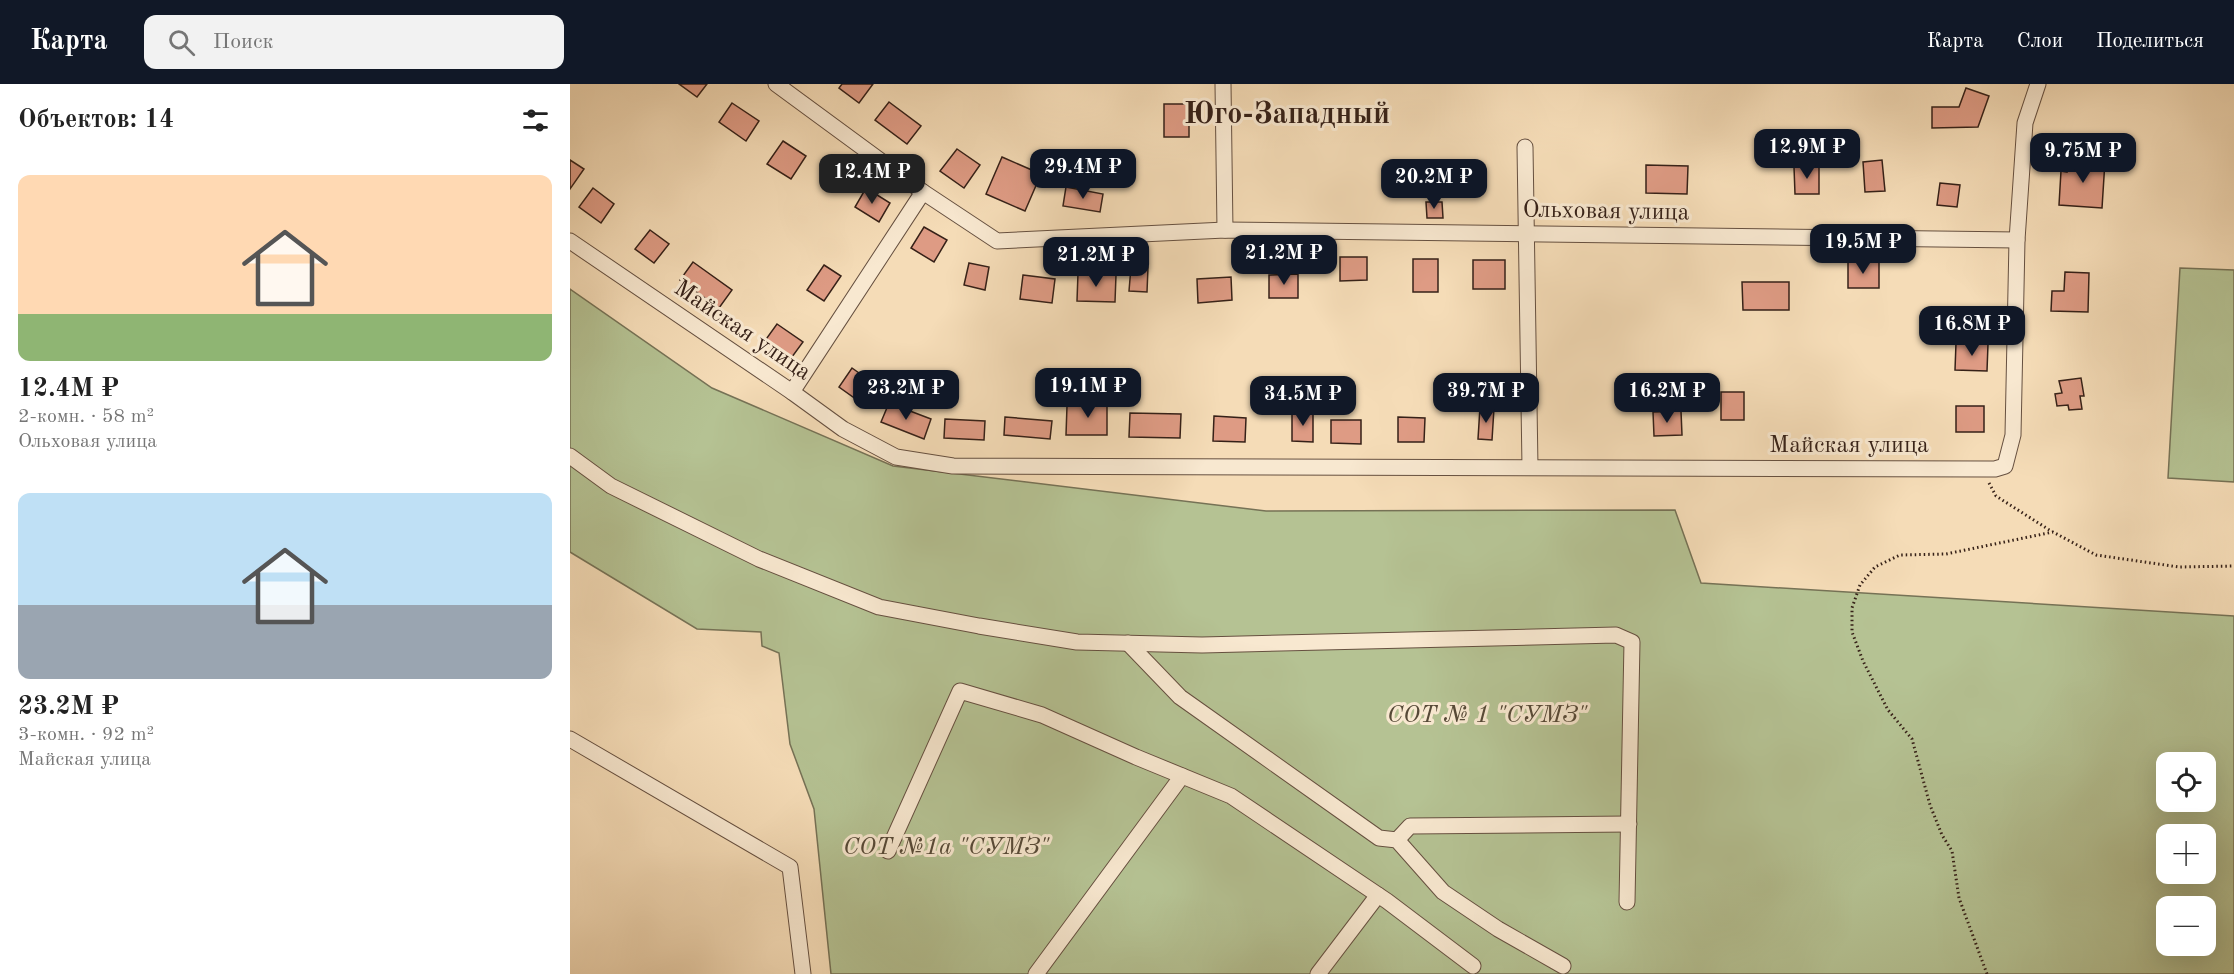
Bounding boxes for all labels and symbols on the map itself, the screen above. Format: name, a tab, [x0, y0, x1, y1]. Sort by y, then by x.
district label: Юго-Западный	[1184, 100, 1390, 130]
pin: 12.9M ₽	[1752, 129, 1862, 180]
pin: 9.75M ₽	[2028, 133, 2138, 184]
pin: 29.4M ₽	[1028, 149, 1138, 200]
pin: 12.4M ₽	[817, 154, 927, 205]
pin: 20.2M ₽	[1379, 159, 1489, 210]
street label: Ольховая улица	[1522, 199, 1690, 225]
pin: 19.5M ₽	[1808, 224, 1918, 275]
pin: 21.2M ₽	[1229, 235, 1339, 286]
pin: 21.2M ₽	[1041, 237, 1151, 288]
street label: Майская улица	[669, 276, 815, 386]
pin: 16.8M ₽	[1917, 306, 2027, 357]
pin: 19.1M ₽	[1033, 368, 1143, 419]
pin: 23.2M ₽	[851, 370, 961, 421]
pin: 39.7M ₽	[1431, 373, 1541, 424]
pin: 16.2M ₽	[1612, 373, 1722, 424]
pin: 34.5M ₽	[1248, 376, 1358, 427]
street label: Майская улица	[1769, 434, 1929, 458]
park label: СОТ № 1 "СУМЗ"	[1387, 703, 1589, 728]
park label: СОТ №1а "СУМЗ"	[843, 835, 1051, 860]

